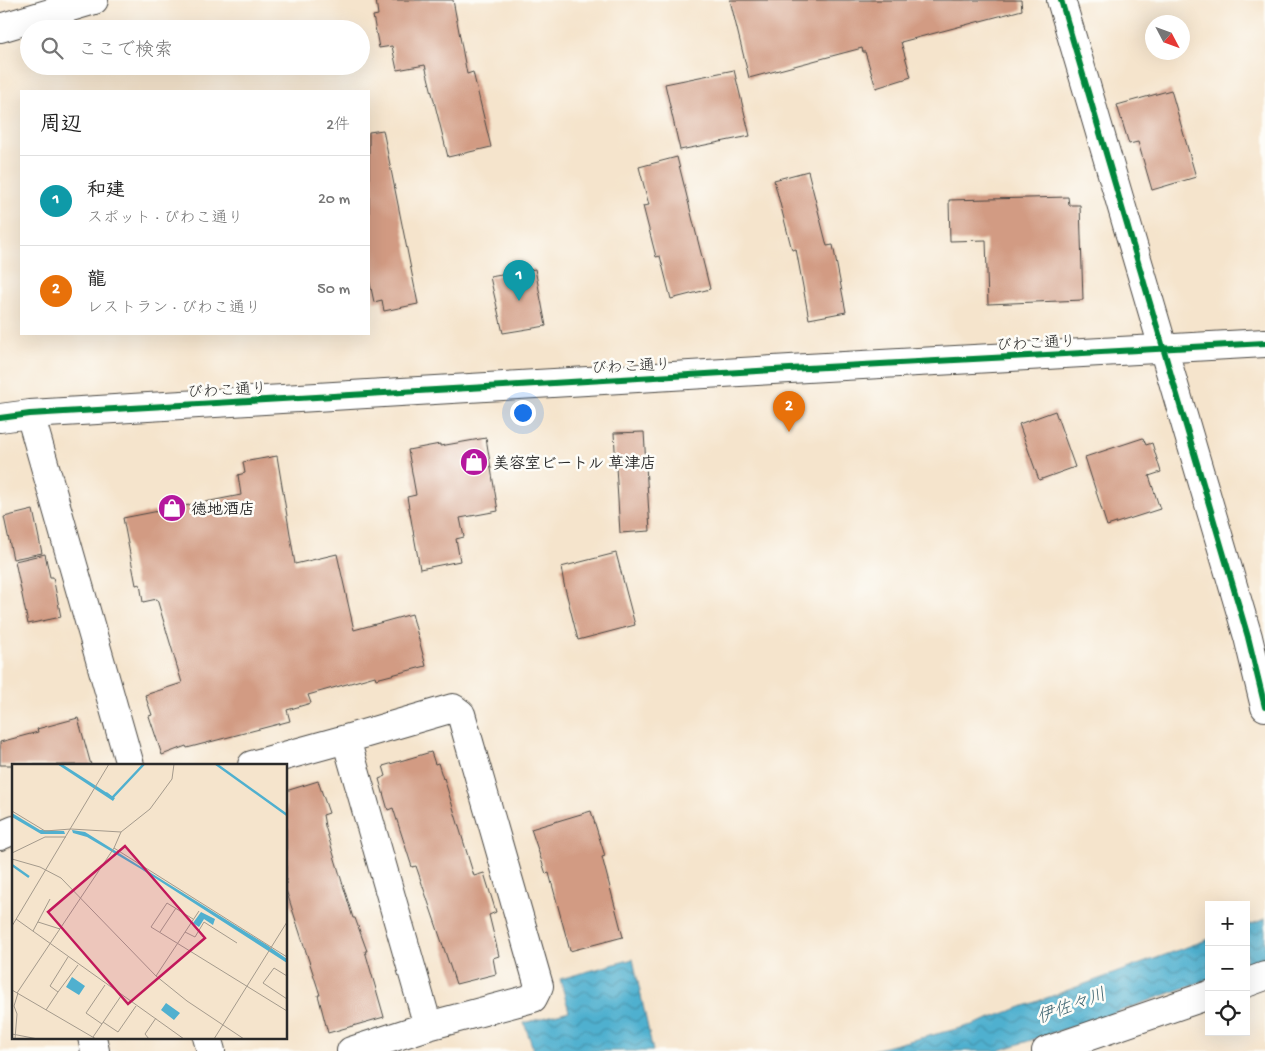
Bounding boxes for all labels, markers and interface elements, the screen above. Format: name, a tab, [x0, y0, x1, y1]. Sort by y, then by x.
north arrow	[1145, 15, 1190, 60]
search box	[20, 20, 370, 75]
icon: search	[38, 34, 66, 62]
text: ここで検索	[78, 40, 173, 63]
text: 周辺	[40, 114, 82, 139]
text: 2件	[326, 117, 350, 136]
text: 和建	[87, 180, 125, 203]
text: 1	[53, 191, 59, 210]
text: 20 m	[318, 191, 350, 210]
text: スポット · びわこ通り	[87, 210, 244, 229]
pin: 1	[503, 260, 535, 301]
text: 龍	[87, 270, 106, 293]
text: 2	[52, 281, 60, 300]
text: 50 m	[317, 281, 350, 300]
text: レストラン · びわこ通り	[87, 300, 261, 319]
street label: びわこ通り	[996, 333, 1077, 357]
street label: びわこ通り	[591, 356, 672, 380]
street label: びわこ通り	[187, 380, 268, 404]
pin: 2	[773, 391, 805, 432]
your location	[510, 400, 536, 426]
shop icon: 美容室ビートル 草津店	[459, 447, 489, 477]
place label: 美容室ビートル 草津店	[493, 454, 656, 475]
shop icon: 徳地酒店	[157, 493, 187, 523]
place label: 徳地酒店	[191, 500, 255, 521]
inset map	[12, 764, 288, 1038]
map controls	[1205, 901, 1250, 1036]
button: +	[1205, 901, 1250, 946]
button: −	[1205, 946, 1250, 991]
water label: 伊佐々川	[1034, 984, 1109, 1030]
button: locate	[1205, 991, 1250, 1036]

